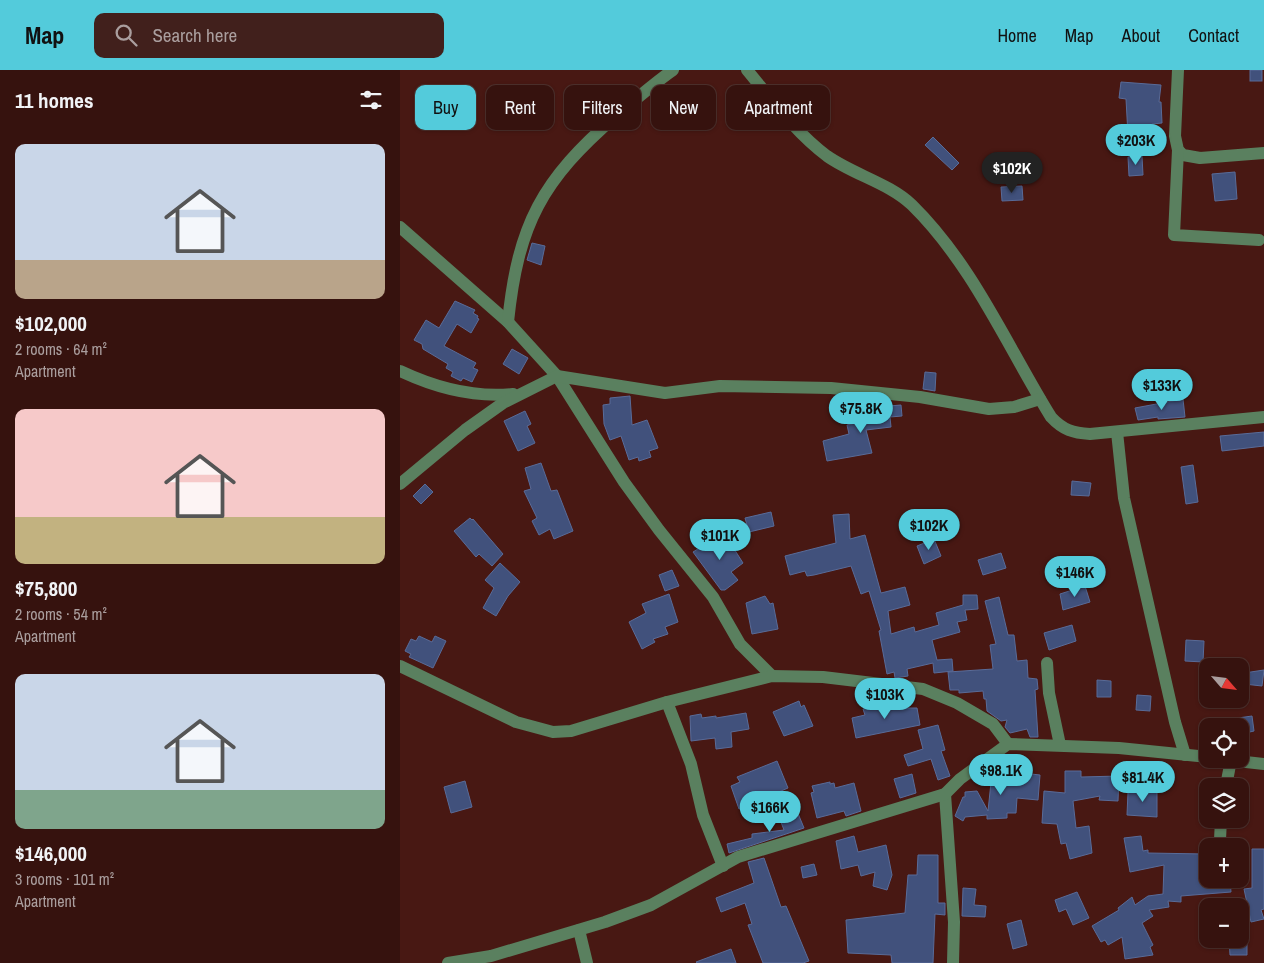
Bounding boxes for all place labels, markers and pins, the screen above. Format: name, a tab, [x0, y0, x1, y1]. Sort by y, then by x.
pin: $203K	[1101, 124, 1171, 166]
pin: $102K	[977, 152, 1047, 194]
pin: $133K	[1127, 368, 1197, 411]
pin: $75.8K	[820, 392, 902, 434]
pin: $102K	[894, 508, 964, 551]
pin: $101K	[685, 518, 755, 561]
pin: $146K	[1040, 556, 1110, 598]
pin: $103K	[850, 678, 920, 720]
pin: $98.1K	[960, 754, 1042, 796]
pin: $81.4K	[1102, 760, 1184, 803]
pin: $166K	[735, 790, 805, 833]

